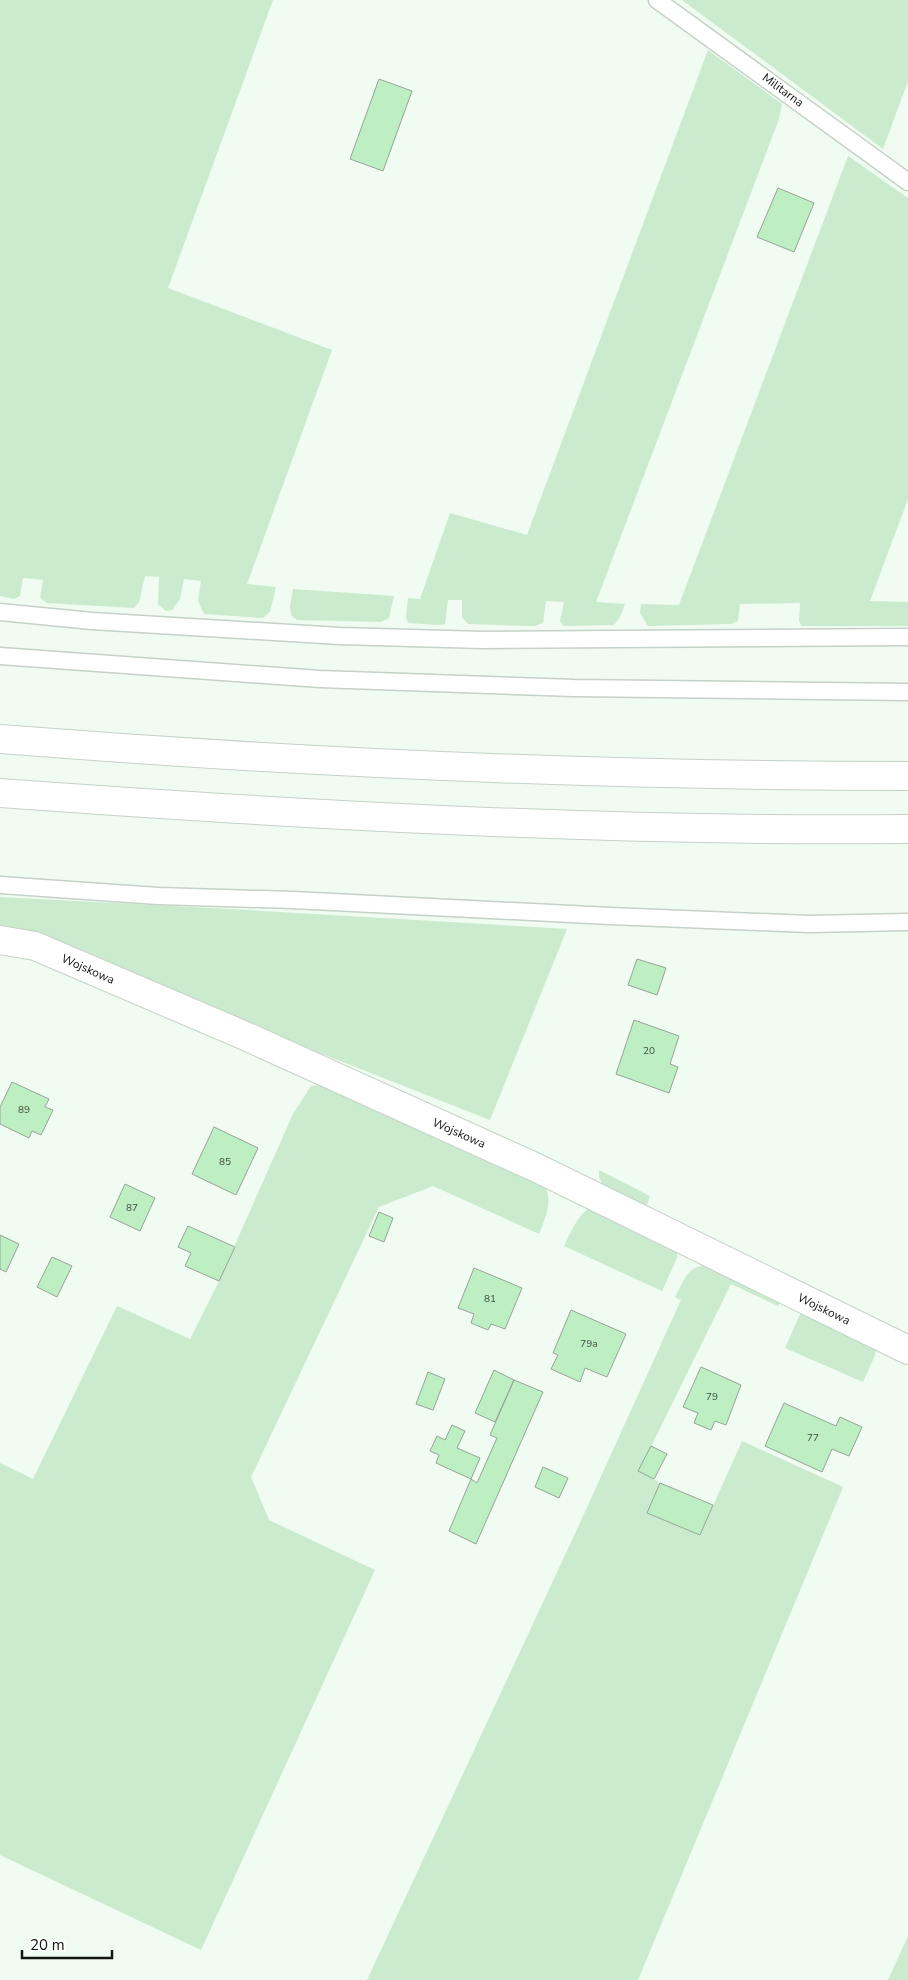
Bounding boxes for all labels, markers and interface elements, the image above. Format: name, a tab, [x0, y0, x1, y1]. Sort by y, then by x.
street label: Militarna	[759, 70, 807, 110]
street label: Wojskowa	[59, 950, 117, 988]
house number: 20	[643, 1044, 655, 1058]
house number: 89	[18, 1103, 30, 1117]
street label: Wojskowa	[430, 1114, 488, 1152]
house number: 85	[219, 1155, 231, 1169]
house number: 87	[126, 1201, 138, 1215]
street label: Wojskowa	[795, 1289, 853, 1329]
house number: 81	[484, 1292, 496, 1306]
house number: 79a	[580, 1337, 598, 1351]
house number: 79	[706, 1390, 718, 1404]
house number: 77	[807, 1431, 819, 1445]
scale bar	[22, 1928, 112, 1960]
text: 20 m	[30, 1935, 65, 1955]

